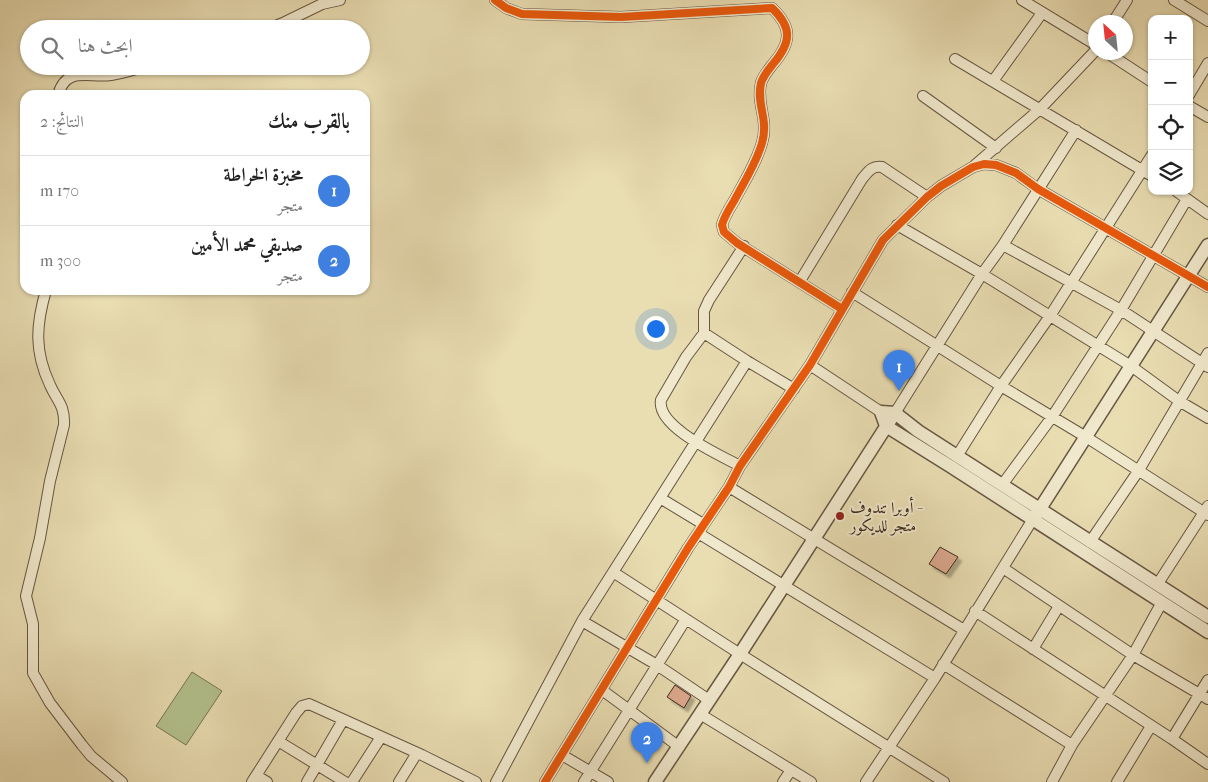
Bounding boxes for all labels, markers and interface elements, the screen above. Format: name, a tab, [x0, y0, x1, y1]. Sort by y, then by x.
north arrow	[1088, 15, 1133, 60]
map controls	[1148, 15, 1193, 195]
button: +	[1148, 15, 1193, 60]
search box	[20, 20, 370, 75]
icon: search	[38, 34, 66, 62]
text: ابحث هنا	[78, 35, 133, 57]
button: −	[1148, 60, 1193, 105]
button: locate	[1148, 105, 1193, 150]
text: بالقرب منك	[268, 109, 350, 133]
text: النتائج: 2	[40, 112, 84, 131]
button: layers	[1148, 150, 1193, 195]
text: مخبزة الخراطة	[224, 164, 303, 186]
text: 170 m	[40, 181, 79, 200]
text: 1	[331, 181, 337, 200]
text: متجر	[278, 196, 303, 215]
text: صديقي محمد الأمين	[191, 234, 303, 256]
text: 300 m	[40, 251, 81, 270]
text: 2	[330, 251, 338, 270]
text: متجر	[278, 266, 303, 285]
your location	[643, 316, 669, 342]
pin: 1	[883, 350, 915, 391]
place label: أوبرا تندوف - متجر للديكور	[848, 496, 923, 536]
marker: أوبرا تندوف - متجر للديكور	[834, 510, 846, 522]
pin: 2	[631, 722, 663, 763]

